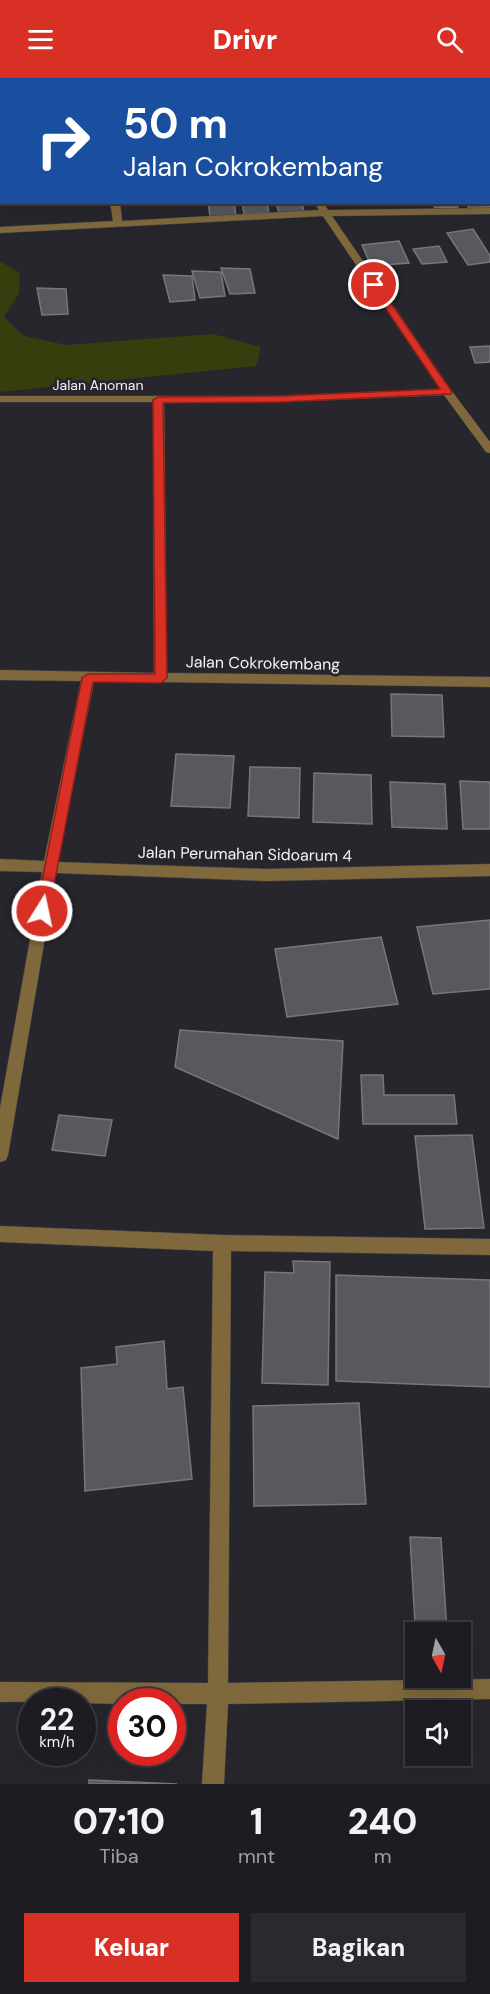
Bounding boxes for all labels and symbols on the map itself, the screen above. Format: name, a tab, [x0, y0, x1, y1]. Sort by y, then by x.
pin	[348, 259, 399, 310]
street label: Jalan Anoman	[53, 376, 143, 394]
street label: Jalan Cokrokembang	[186, 651, 340, 675]
street label: Jalan Perumahan Sidoarum 4	[138, 842, 353, 866]
position arrow	[10, 879, 74, 943]
north arrow	[405, 1622, 471, 1688]
speed limit sign: 30	[108, 1688, 186, 1766]

